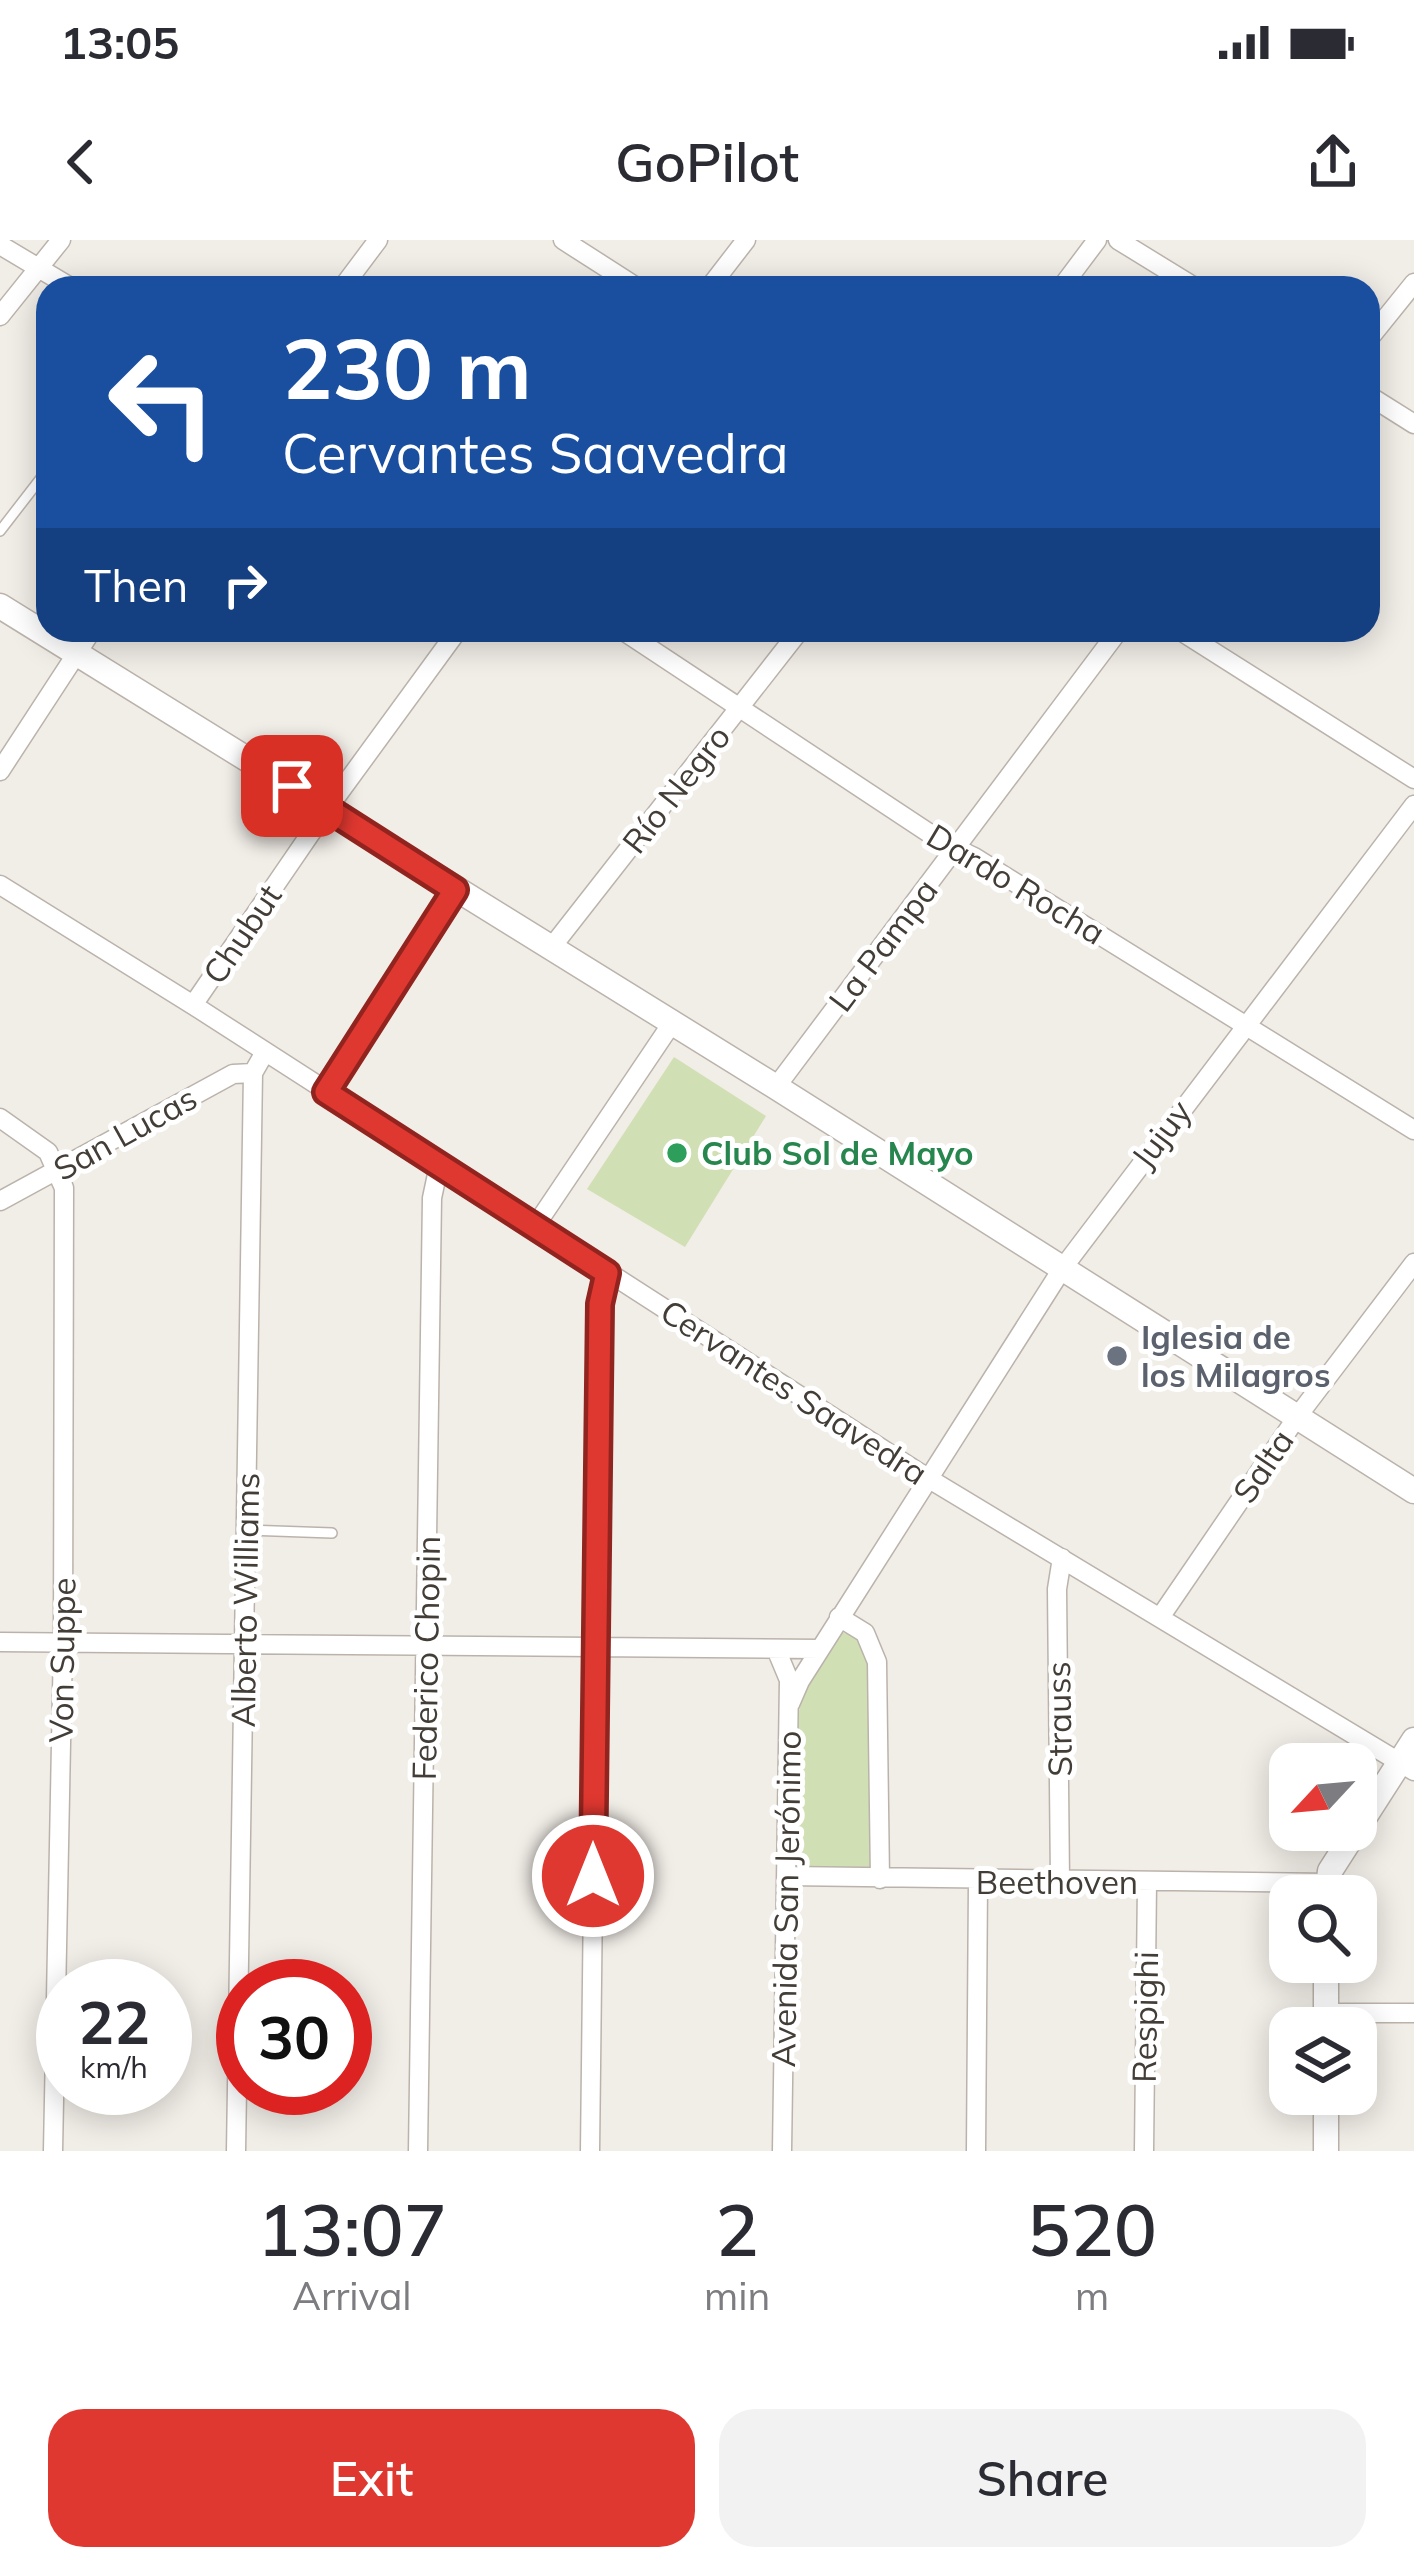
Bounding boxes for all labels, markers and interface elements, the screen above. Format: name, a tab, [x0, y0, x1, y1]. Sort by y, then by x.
text: 13:05	[60, 14, 179, 70]
text: GoPilot	[615, 128, 799, 196]
icon: back	[48, 129, 114, 195]
icon: share	[1300, 129, 1366, 195]
text: 230 m	[282, 315, 532, 420]
icon: left	[84, 324, 240, 480]
text: Cervantes Saavedra	[282, 419, 789, 487]
icon: right	[212, 552, 278, 618]
text: Then	[84, 557, 188, 613]
street label: Río Negro	[613, 716, 738, 861]
pin	[241, 735, 343, 837]
icon: arrive	[259, 753, 325, 819]
street label: Dardo Rocha	[920, 814, 1113, 953]
street label: La Pampa	[819, 870, 946, 1019]
street label: Chubut	[193, 876, 290, 991]
street label: San Lucas	[46, 1076, 204, 1189]
street label: Jujuy	[1122, 1091, 1200, 1176]
place label: Club Sol de Mayo	[701, 1132, 974, 1173]
marker: Club Sol de Mayo	[664, 1140, 690, 1166]
street label: Cervantes Saavedra	[653, 1290, 935, 1493]
place label: Iglesia de los Milagros	[1141, 1316, 1330, 1395]
marker: Iglesia de los Milagros	[1104, 1343, 1130, 1369]
street label: Salta	[1223, 1421, 1302, 1510]
street label: Alberto Williams	[222, 1472, 267, 1728]
street label: Federico Chopin	[403, 1535, 448, 1781]
street label: Von Suppe	[40, 1577, 83, 1743]
street label: Strauss	[1037, 1661, 1080, 1777]
street label: Avenida San Jerónimo	[762, 1730, 809, 2068]
north arrow	[1269, 1743, 1377, 1851]
map controls	[1269, 1743, 1377, 2115]
position arrow	[530, 1813, 656, 1939]
street label: Beethoven	[976, 1861, 1138, 1902]
button: search	[1269, 1875, 1377, 1983]
street label: Respighi	[1123, 1951, 1166, 2083]
speed limit sign: 30	[216, 1959, 372, 2115]
text: 22	[78, 1984, 150, 2059]
button: layers	[1269, 2007, 1377, 2115]
text: km/h	[80, 2048, 148, 2086]
text: 13:07	[257, 2184, 447, 2274]
text: 2	[716, 2184, 759, 2274]
text: 520	[1027, 2184, 1157, 2274]
text: Arrival	[292, 2271, 412, 2320]
text: min	[704, 2271, 770, 2320]
text: m	[1075, 2271, 1109, 2320]
button: Exit	[48, 2409, 695, 2547]
button: Share	[719, 2409, 1366, 2547]

